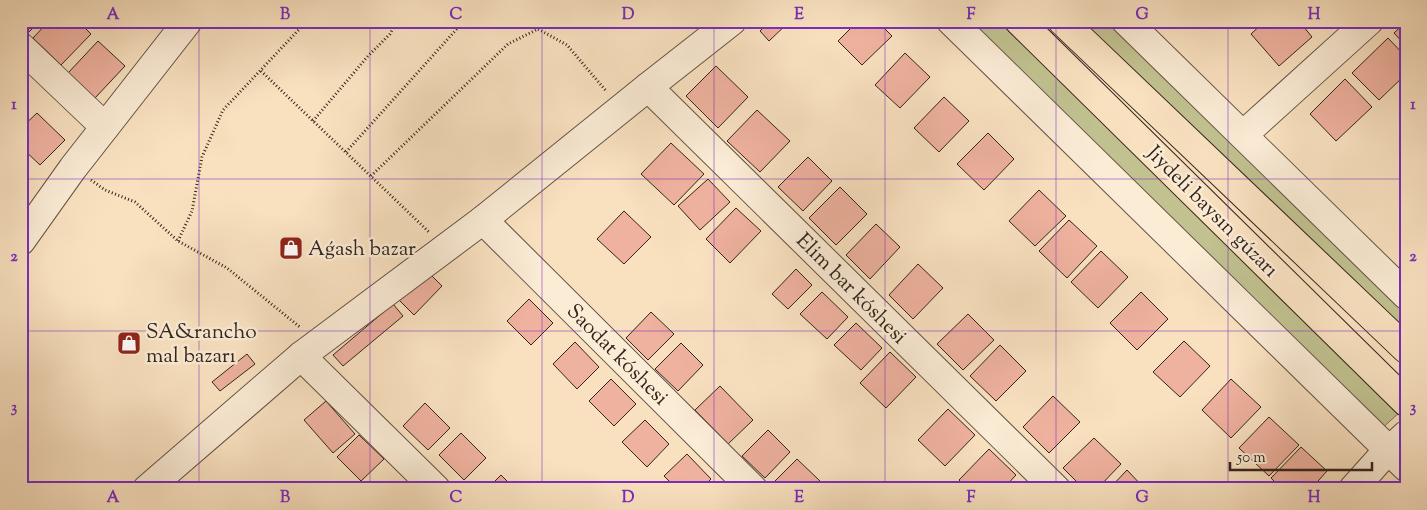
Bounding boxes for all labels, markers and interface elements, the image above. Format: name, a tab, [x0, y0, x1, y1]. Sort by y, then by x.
text: A	[107, 4, 120, 27]
text: B	[280, 4, 290, 27]
text: C	[450, 4, 463, 27]
text: D	[622, 4, 635, 27]
text: E	[794, 4, 804, 27]
text: F	[967, 4, 976, 27]
text: G	[1135, 4, 1149, 27]
text: H	[1308, 4, 1321, 27]
text: 1	[11, 94, 17, 117]
text: 1	[1410, 94, 1416, 117]
street label: Jiydeli baysın gúzarı	[1138, 139, 1284, 285]
street label: Elim bar kóshesi	[788, 227, 913, 352]
shop icon: Aǵash bazar	[278, 235, 304, 261]
place label: Aǵash bazar	[308, 235, 416, 265]
text: 2	[10, 246, 18, 269]
text: 2	[1409, 246, 1417, 269]
street label: Saodat kóshesi	[559, 298, 674, 413]
place label: SA&rancho mal bazarı	[146, 318, 257, 372]
shop icon: SA&rancho mal bazarı	[116, 330, 142, 356]
text: 3	[11, 397, 18, 420]
text: 3	[1410, 397, 1417, 420]
scale bar	[1230, 440, 1372, 472]
text: 50 m	[1236, 448, 1266, 469]
text: A	[107, 487, 120, 510]
text: B	[280, 487, 290, 510]
text: C	[450, 487, 463, 510]
text: D	[622, 487, 635, 510]
text: E	[794, 487, 804, 510]
text: F	[967, 487, 976, 510]
text: G	[1135, 487, 1149, 510]
text: H	[1308, 487, 1321, 510]

